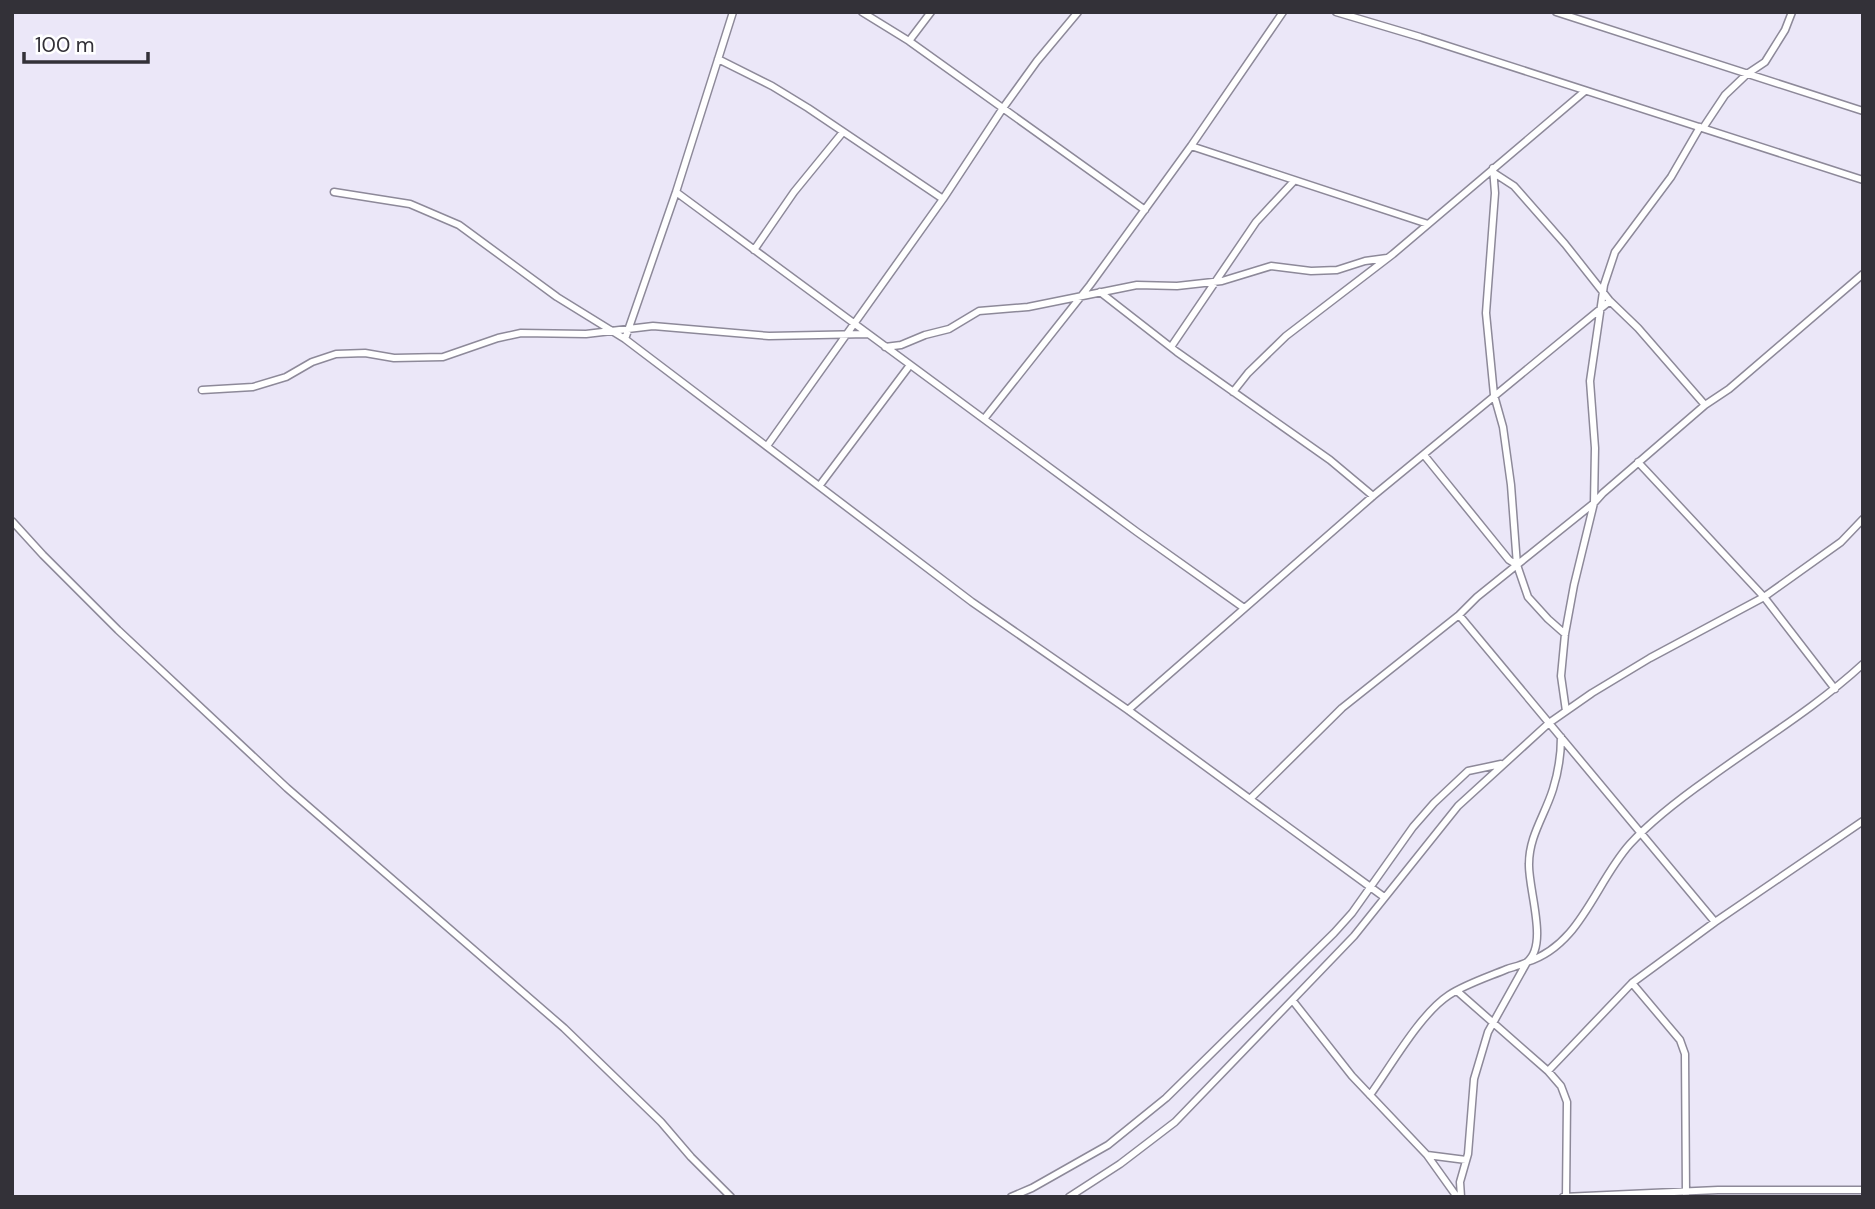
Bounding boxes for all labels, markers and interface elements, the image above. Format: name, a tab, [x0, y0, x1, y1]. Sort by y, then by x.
scale bar	[24, 21, 149, 65]
text: 100 m	[35, 31, 95, 59]

